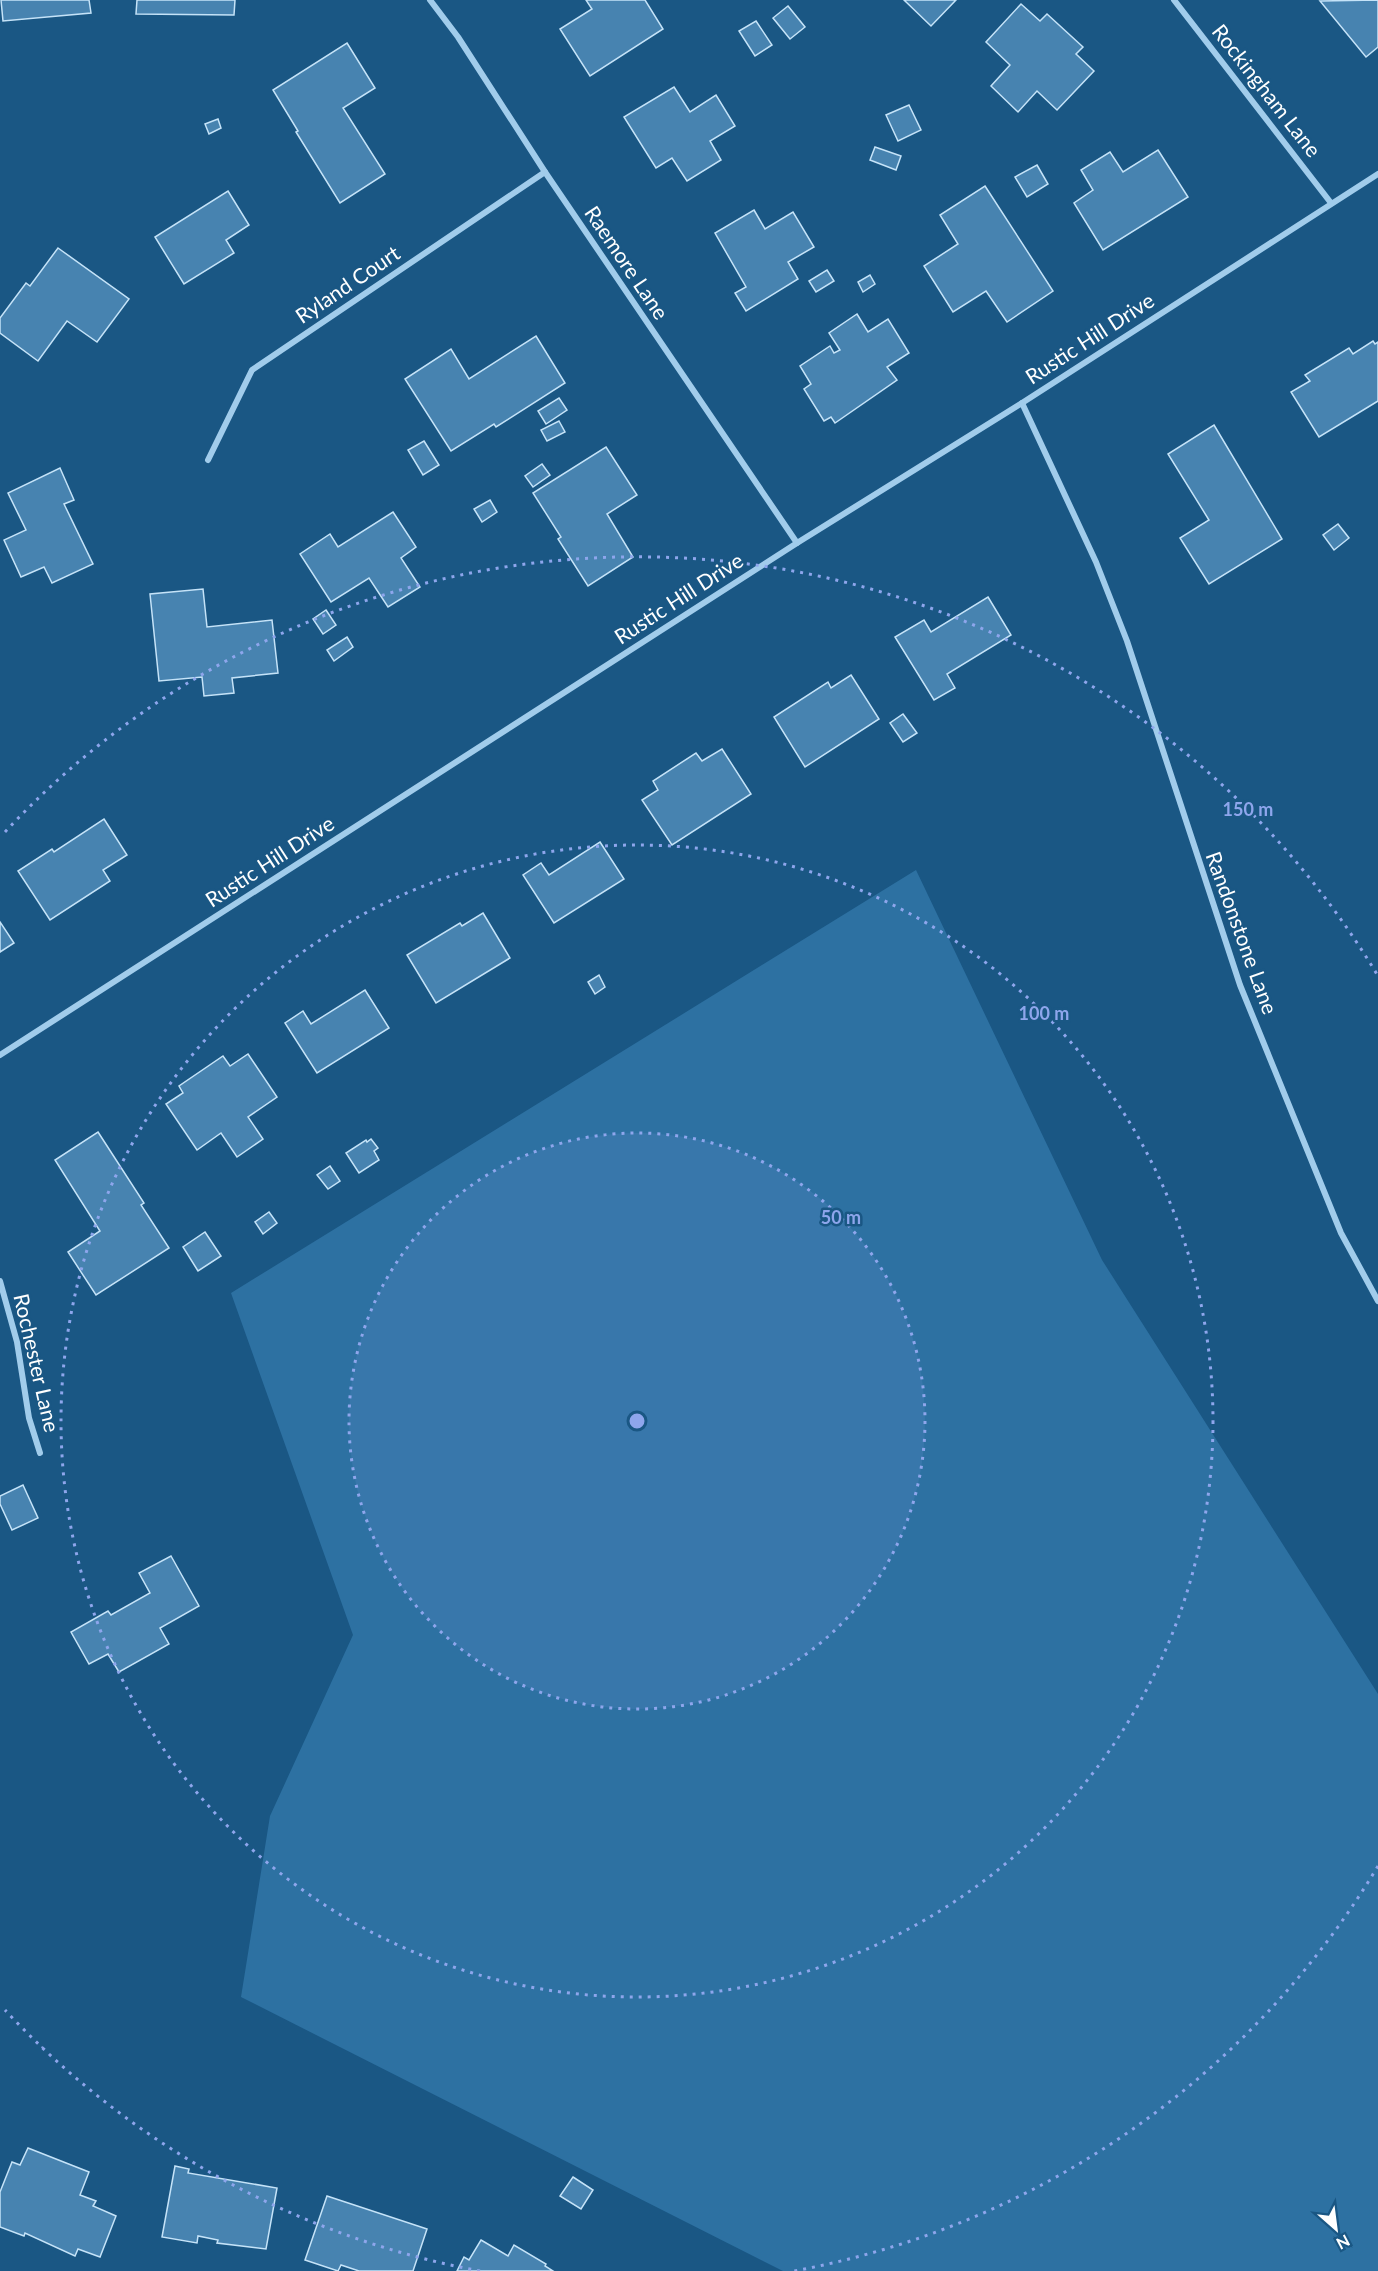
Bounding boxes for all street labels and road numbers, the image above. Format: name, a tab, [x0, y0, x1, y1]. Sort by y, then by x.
street label: Rockingham Lane	[1208, 19, 1327, 161]
street label: Raemore Lane	[580, 201, 674, 324]
street label: Ryland Court	[290, 239, 404, 328]
street label: Rustic Hill Drive	[1020, 287, 1158, 389]
street label: Rustic Hill Drive	[609, 547, 747, 649]
street label: Rustic Hill Drive	[200, 810, 338, 912]
street label: Randonstone Lane	[1201, 848, 1283, 1017]
street label: Rochester Lane	[9, 1291, 66, 1434]

